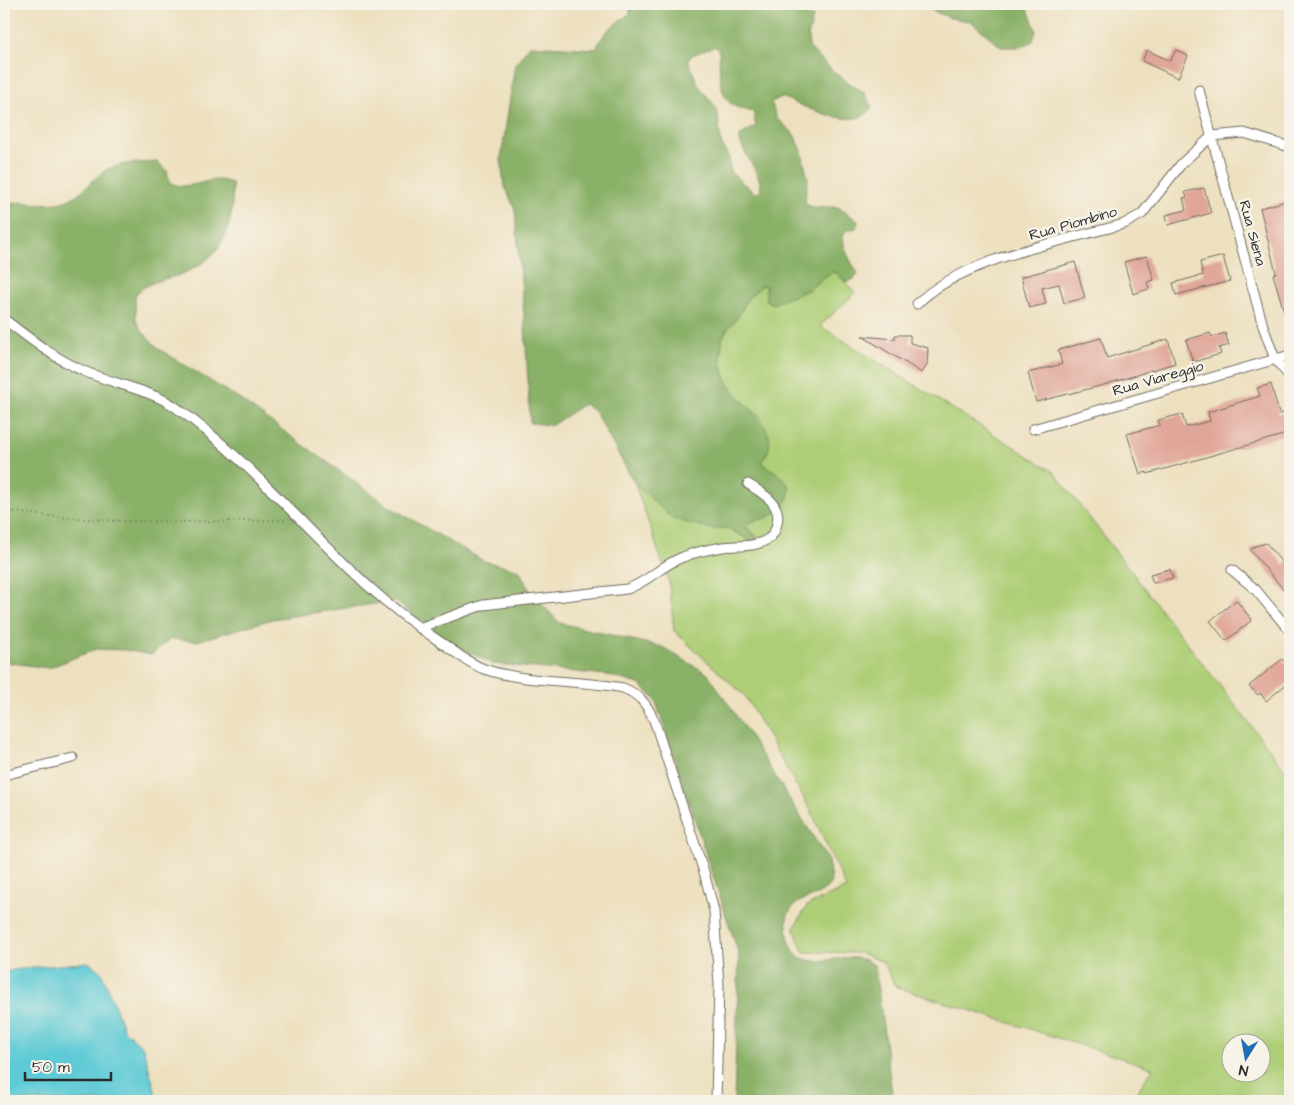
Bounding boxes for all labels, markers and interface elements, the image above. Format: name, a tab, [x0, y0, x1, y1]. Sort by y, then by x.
street label: Rua Siena	[1234, 198, 1271, 269]
street label: Rua Piombino	[1027, 201, 1120, 246]
street label: Rua Viareggio	[1110, 355, 1207, 402]
north arrow	[1222, 1032, 1272, 1082]
scale bar	[25, 1050, 111, 1082]
text: 50 m	[32, 1057, 70, 1078]
text: N	[1237, 1059, 1250, 1080]

